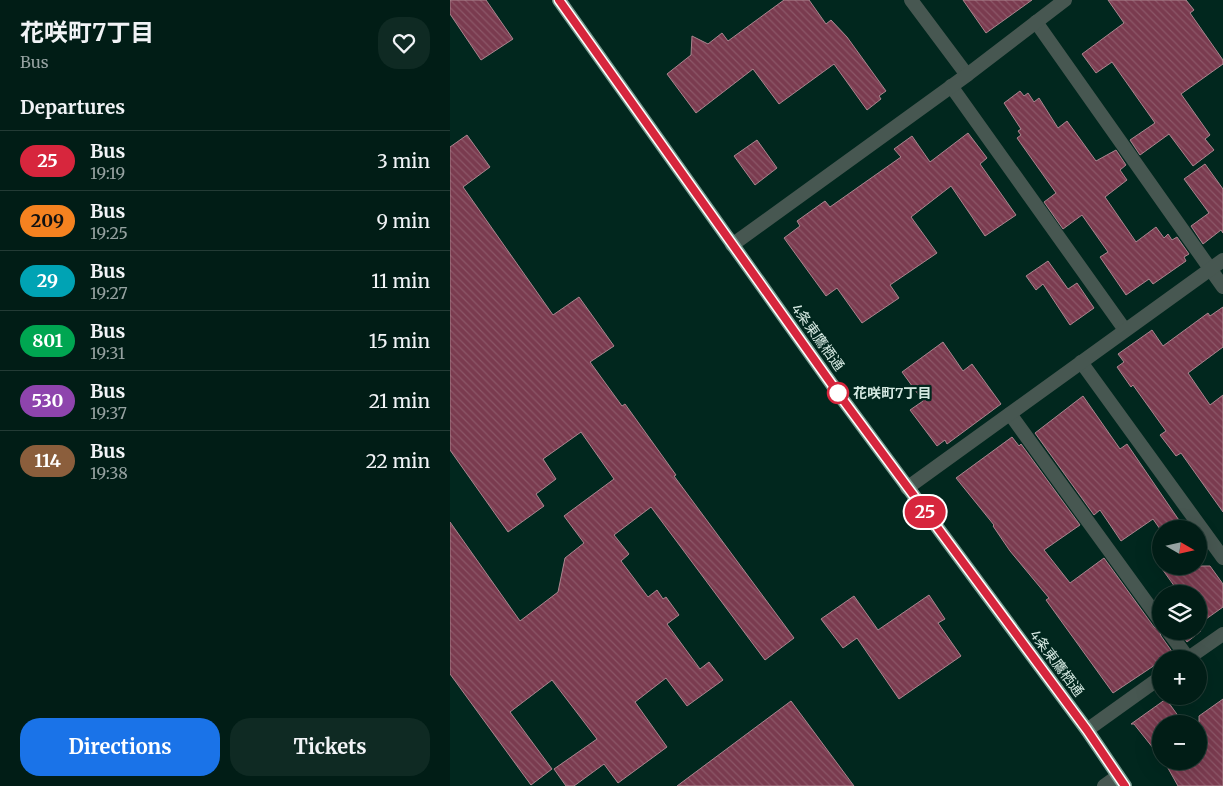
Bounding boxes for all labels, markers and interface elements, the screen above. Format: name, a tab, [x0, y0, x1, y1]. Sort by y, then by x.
text: 花咲町7丁目	[20, 17, 154, 48]
button: heart	[378, 17, 430, 69]
text: Bus	[20, 52, 49, 72]
text: Departures	[20, 95, 125, 119]
text: Bus	[90, 139, 125, 163]
text: 25	[37, 149, 58, 172]
text: 3 min	[377, 149, 430, 173]
text: 19:19	[90, 163, 125, 183]
text: Bus	[90, 199, 125, 223]
text: 209	[31, 209, 64, 232]
text: 9 min	[376, 209, 430, 233]
text: 19:25	[90, 223, 128, 243]
text: Bus	[90, 259, 125, 283]
text: 29	[37, 269, 58, 292]
text: 11 min	[371, 269, 430, 293]
text: 19:27	[90, 283, 128, 303]
street label: 4条東鷹栖通	[788, 300, 848, 374]
text: Bus	[90, 319, 125, 343]
text: 801	[32, 329, 63, 352]
text: 15 min	[369, 329, 430, 353]
text: 19:31	[90, 343, 125, 363]
text: Bus	[90, 379, 125, 403]
marker: 花咲町7丁目	[827, 382, 849, 404]
place label: 花咲町7丁目	[853, 384, 931, 402]
text: 530	[32, 389, 63, 412]
text: 21 min	[369, 389, 430, 413]
text: 19:37	[90, 403, 127, 423]
text: Bus	[90, 439, 125, 463]
text: 114	[34, 449, 61, 472]
text: 22 min	[366, 449, 430, 473]
text: 19:38	[90, 463, 128, 483]
line badge: 25	[902, 496, 948, 528]
text: 25	[915, 500, 935, 523]
north arrow	[1152, 520, 1208, 575]
map controls	[1152, 520, 1207, 770]
button: layers	[1152, 585, 1207, 640]
street label: 4条東鷹栖通	[1026, 626, 1088, 700]
button: +	[1152, 650, 1207, 705]
button: −	[1152, 715, 1207, 770]
button: Directions	[20, 718, 220, 776]
button: Tickets	[230, 718, 430, 776]

